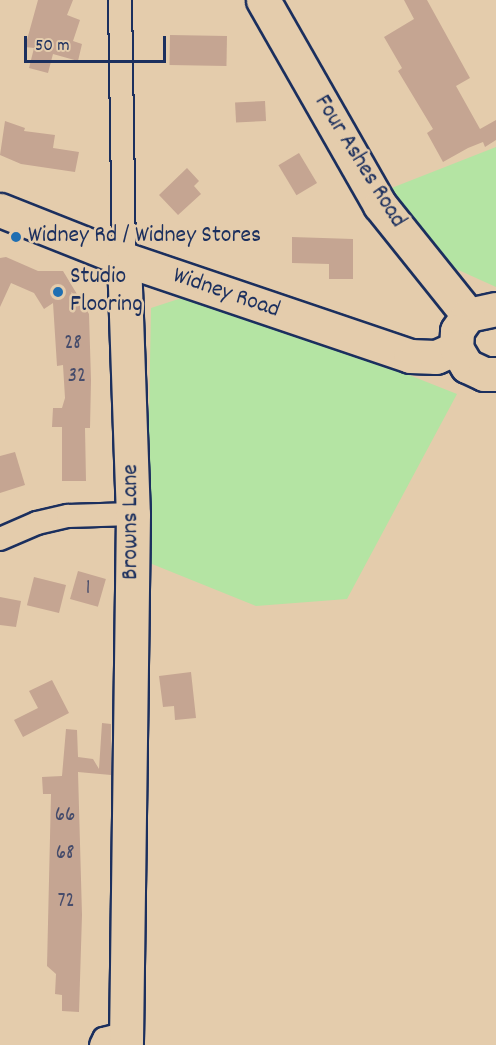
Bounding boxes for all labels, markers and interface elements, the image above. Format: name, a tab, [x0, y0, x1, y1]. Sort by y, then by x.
scale bar	[27, 24, 170, 62]
text: 50 m	[35, 34, 70, 59]
street label: Four Ashes Road	[307, 90, 411, 234]
place label: Widney Rd / Widney Stores	[28, 223, 261, 251]
marker: Widney Rd / Widney Stores	[9, 230, 23, 244]
street label: Widney Road	[169, 262, 283, 326]
place label: Studio Flooring	[70, 264, 143, 320]
marker: Studio Flooring	[51, 285, 65, 299]
house number: 28	[64, 331, 82, 357]
house number: 32	[68, 364, 86, 390]
street label: Browns Lane	[118, 464, 146, 580]
house number: 1	[86, 576, 90, 602]
house number: 66	[55, 803, 75, 829]
house number: 68	[56, 841, 74, 867]
house number: 72	[57, 889, 75, 915]

